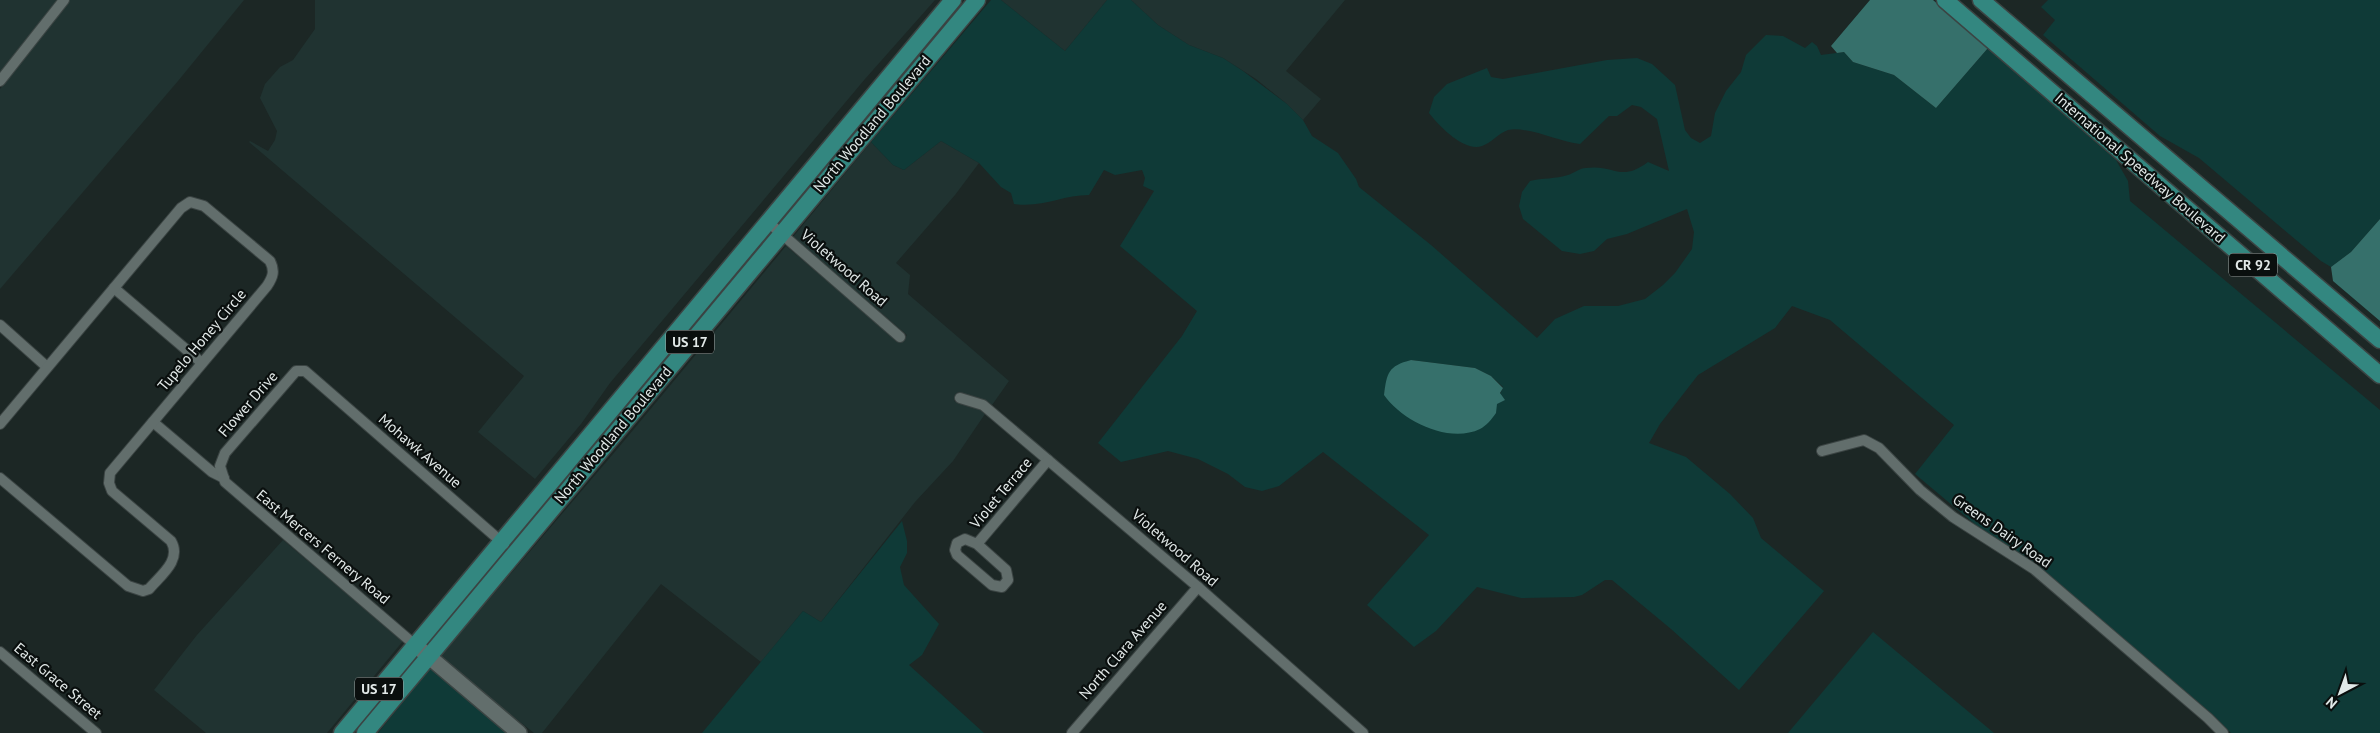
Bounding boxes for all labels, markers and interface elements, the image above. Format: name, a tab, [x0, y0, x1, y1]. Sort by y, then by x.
street label: North Woodland Boulevard	[809, 51, 935, 196]
street label: International Speedway Boulevard	[2051, 88, 2229, 247]
street label: Violetwood Road	[796, 224, 891, 310]
road number: CR 92	[2229, 254, 2277, 276]
street label: Tupelo Honey Circle	[153, 285, 250, 395]
road number: US 17	[666, 331, 714, 354]
street label: North Woodland Boulevard	[550, 362, 676, 507]
street label: Flower Drive	[214, 367, 281, 441]
street label: Mohawk Avenue	[375, 409, 466, 492]
street label: Violet Terrace	[965, 453, 1036, 533]
street label: East Mercers Fernery Road	[253, 485, 394, 608]
street label: Greens Dairy Road	[1949, 489, 2055, 572]
street label: Violetwood Road	[1127, 504, 1222, 590]
street label: North Clara Avenue	[1075, 597, 1171, 703]
street label: East Grace Street	[10, 638, 106, 723]
north arrow	[2315, 668, 2365, 718]
road number: US 17	[355, 678, 403, 701]
text: N	[2322, 693, 2341, 713]

